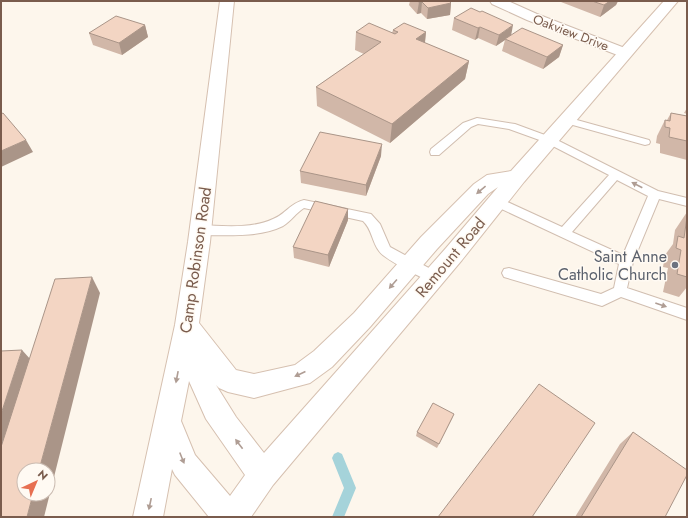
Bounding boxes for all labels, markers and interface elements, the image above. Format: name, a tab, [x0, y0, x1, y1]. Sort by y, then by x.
street label: Oakview Drive	[530, 9, 612, 56]
one-way arrow	[631, 182, 643, 188]
one-way arrow	[476, 185, 487, 194]
street label: Camp Robinson Road	[174, 186, 217, 335]
street label: Remount Road	[410, 212, 491, 302]
place label: Saint Anne Catholic Church	[558, 245, 667, 286]
marker: Saint Anne Catholic Church	[670, 260, 680, 270]
one-way arrow	[388, 279, 397, 290]
one-way arrow	[655, 303, 667, 309]
one-way arrow	[174, 370, 180, 383]
one-way arrow	[294, 371, 306, 377]
one-way arrow	[235, 439, 244, 450]
one-way arrow	[180, 453, 186, 465]
north arrow	[16, 462, 56, 502]
text: N	[34, 466, 52, 484]
one-way arrow	[147, 498, 153, 510]

